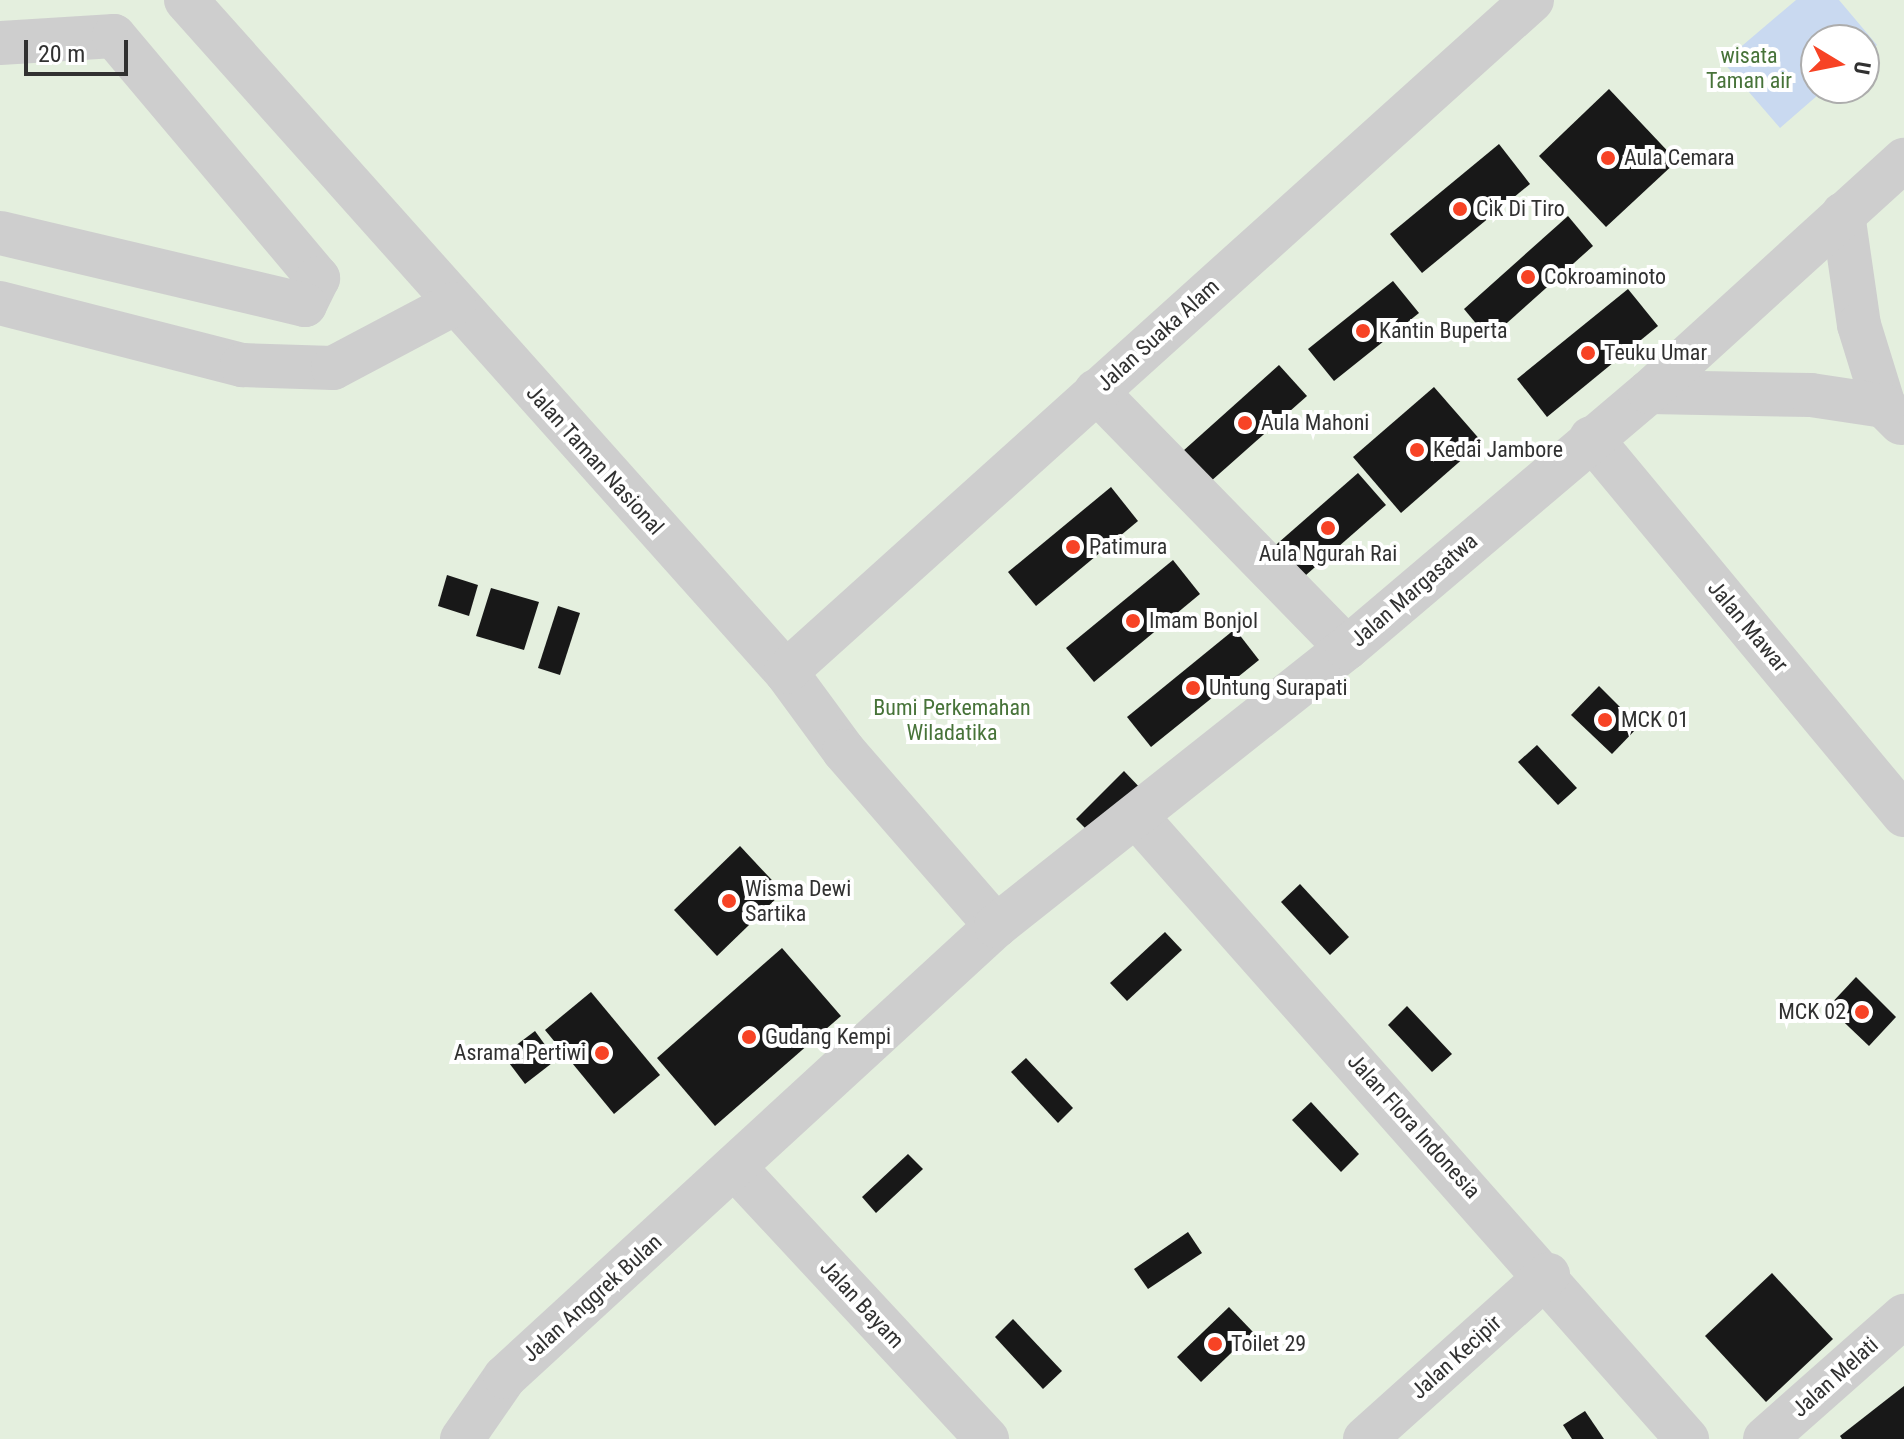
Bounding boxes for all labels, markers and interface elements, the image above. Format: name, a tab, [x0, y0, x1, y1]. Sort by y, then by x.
scale bar	[28, 24, 132, 74]
north arrow	[1800, 24, 1880, 104]
text: 20 m	[38, 40, 85, 68]
park label: wisata Taman air	[1706, 42, 1792, 94]
text: U	[1849, 60, 1876, 76]
place label: Aula Cemara	[1624, 145, 1735, 171]
marker: Aula Cemara	[1599, 149, 1617, 167]
place label: Cik Di Tiro	[1476, 196, 1565, 222]
marker: Cik Di Tiro	[1451, 200, 1469, 218]
place label: Cokroaminoto	[1544, 264, 1666, 290]
marker: Cokroaminoto	[1519, 268, 1537, 286]
street label: Jalan Suaka Alam	[1091, 273, 1225, 397]
place label: Kantin Buperta	[1379, 318, 1508, 344]
marker: Kantin Buperta	[1354, 322, 1372, 340]
place label: Teuku Umar	[1604, 340, 1707, 366]
marker: Teuku Umar	[1579, 344, 1597, 362]
street label: Jalan Taman Nasional	[521, 380, 669, 540]
place label: Aula Mahoni	[1261, 410, 1369, 436]
marker: Aula Mahoni	[1236, 414, 1254, 432]
place label: Kedai Jambore	[1433, 437, 1563, 463]
marker: Kedai Jambore	[1408, 441, 1426, 459]
marker: Aula Ngurah Rai	[1319, 519, 1337, 537]
street label: Jalan Margasatwa	[1345, 528, 1483, 652]
place label: Patimura	[1089, 534, 1167, 560]
marker: Patimura	[1064, 538, 1082, 556]
place label: Aula Ngurah Rai	[1259, 541, 1397, 567]
street label: Jalan Mawar	[1702, 575, 1794, 677]
place label: Imam Bonjol	[1149, 608, 1258, 634]
marker: Imam Bonjol	[1124, 612, 1142, 630]
place label: Untung Surapati	[1209, 675, 1348, 701]
marker: Untung Surapati	[1184, 679, 1202, 697]
park label: Bumi Perkemahan Wiladatika	[873, 694, 1031, 746]
place label: MCK 01	[1621, 707, 1689, 733]
marker: MCK 01	[1596, 711, 1614, 729]
place label: Wisma Dewi Sartika	[745, 875, 851, 926]
marker: Wisma Dewi Sartika	[720, 892, 738, 910]
place label: MCK 02	[1778, 999, 1846, 1025]
marker: MCK 02	[1853, 1003, 1871, 1021]
place label: Gudang Kempi	[765, 1024, 891, 1050]
marker: Gudang Kempi	[740, 1028, 758, 1046]
place label: Asrama Pertiwi	[454, 1040, 586, 1066]
marker: Asrama Pertiwi	[593, 1044, 611, 1062]
street label: Jalan Flora Indonesia	[1342, 1048, 1486, 1204]
street label: Jalan Anggrek Bulan	[517, 1229, 667, 1367]
street label: Jalan Bayam	[815, 1254, 909, 1354]
street label: Jalan Kecipir	[1405, 1310, 1507, 1404]
place label: Toilet 29	[1231, 1331, 1306, 1357]
street label: Jalan Melati	[1787, 1332, 1883, 1422]
marker: Toilet 29	[1206, 1335, 1224, 1353]

